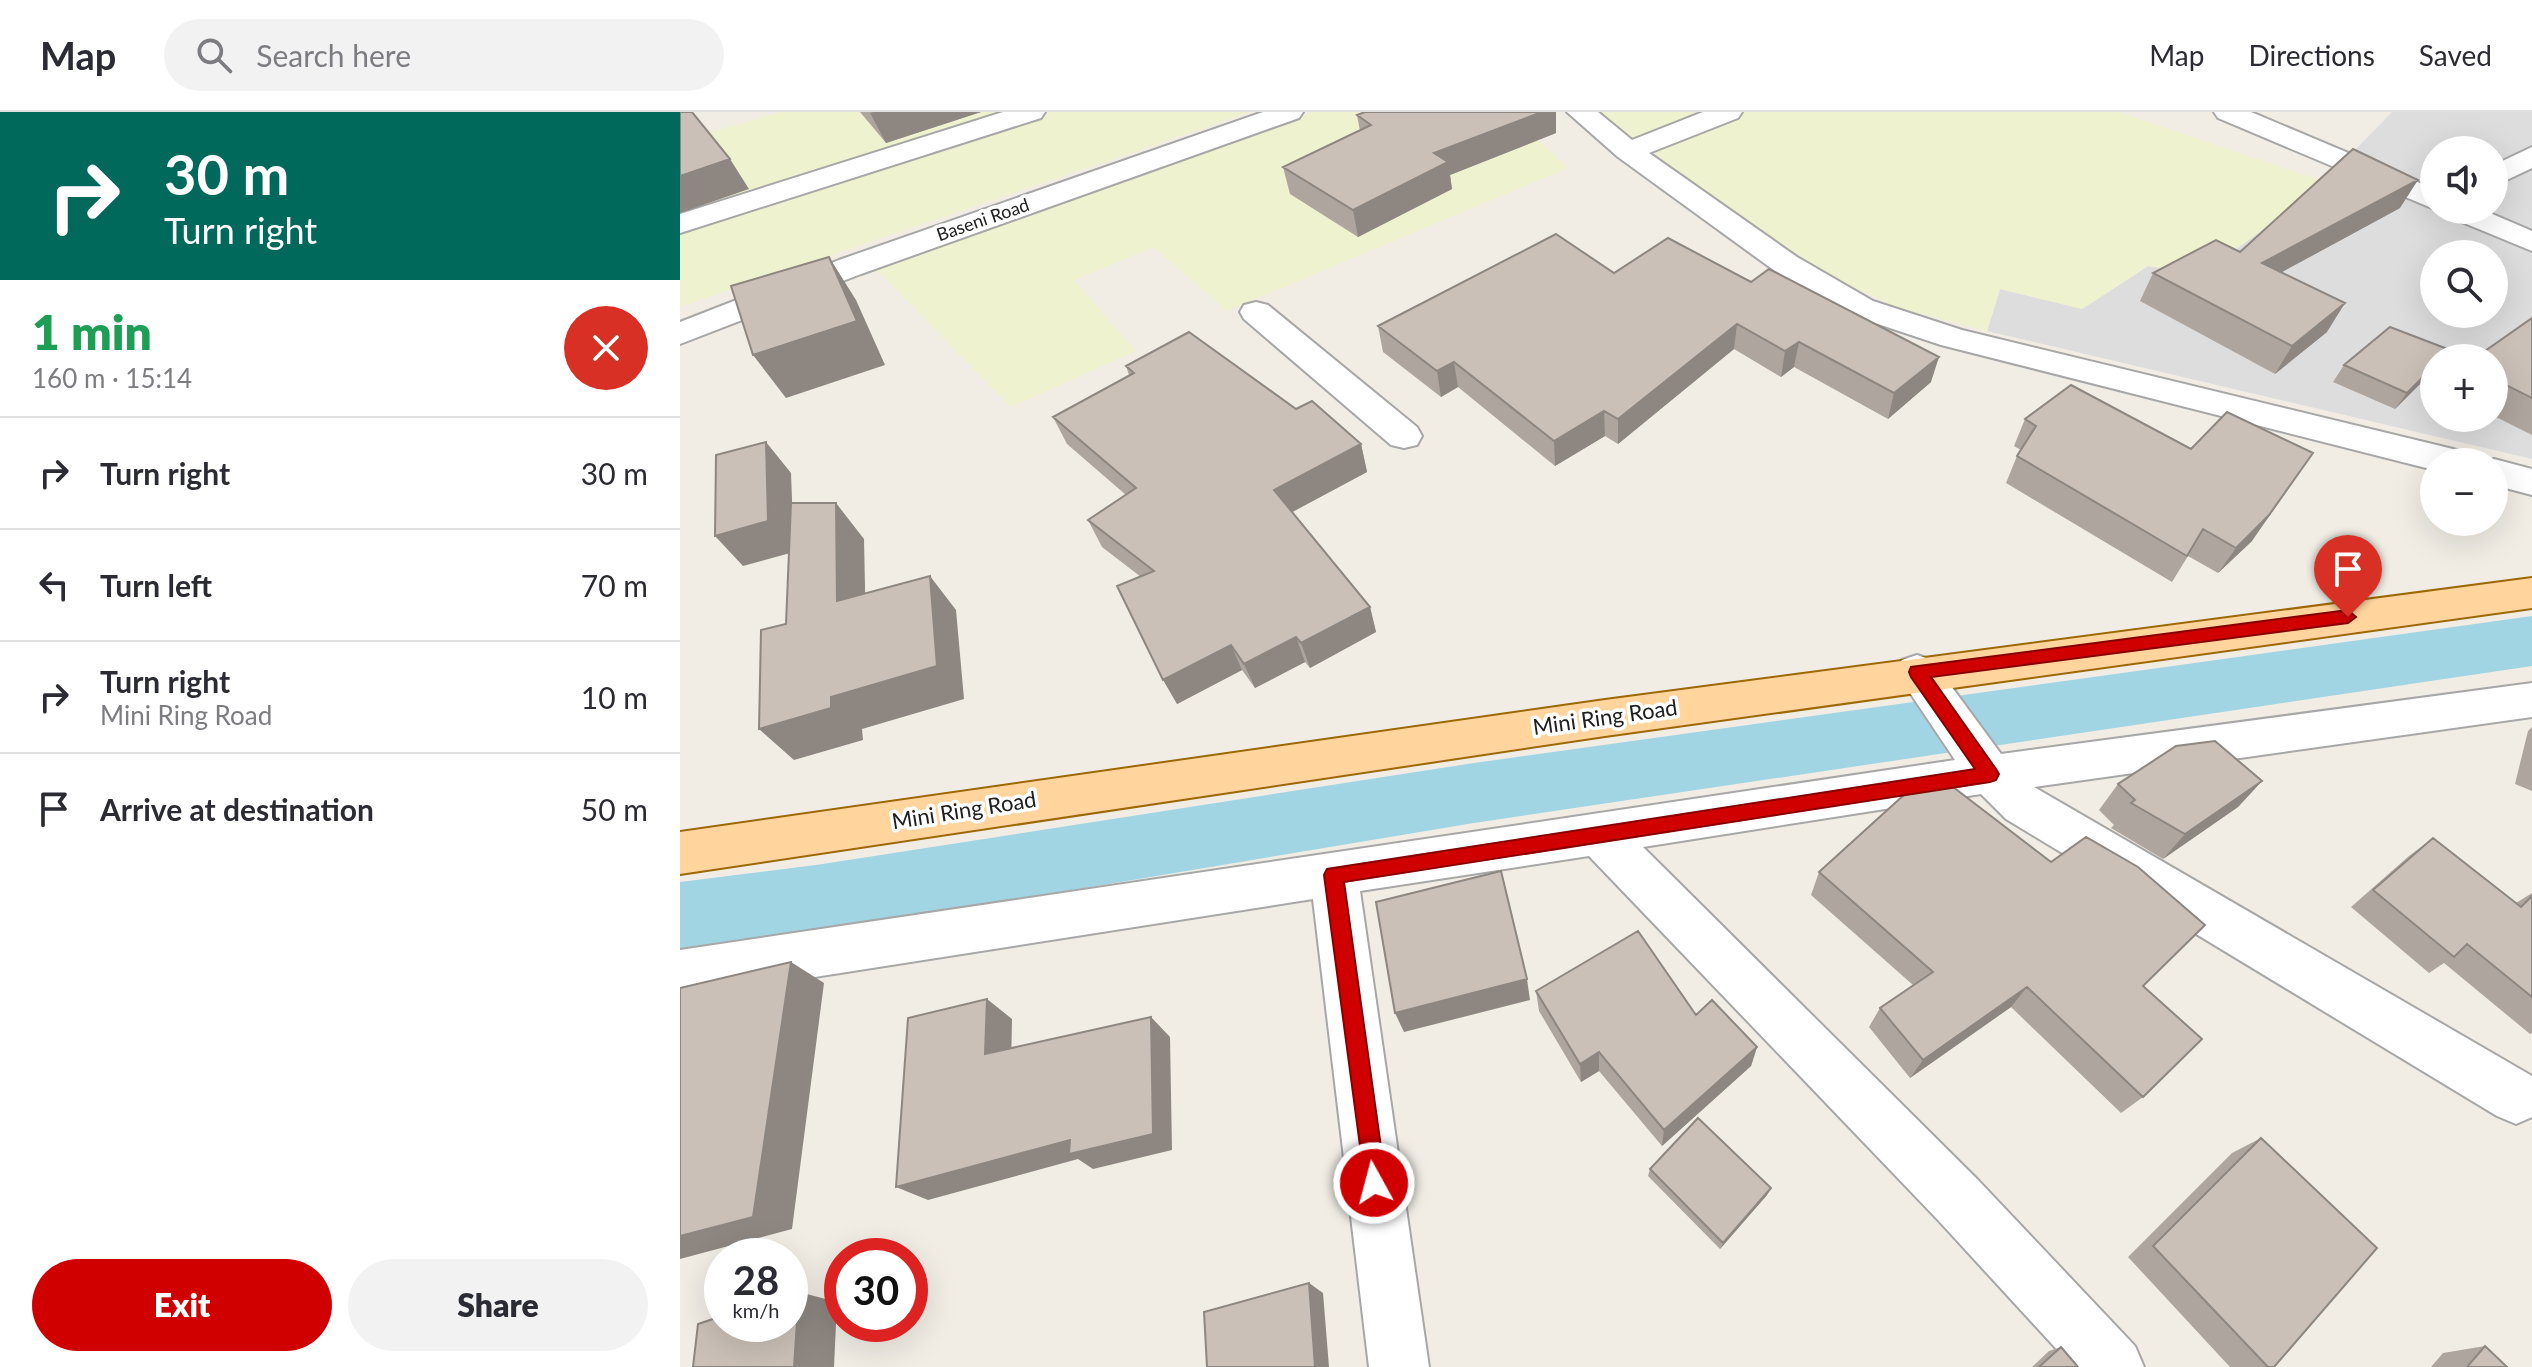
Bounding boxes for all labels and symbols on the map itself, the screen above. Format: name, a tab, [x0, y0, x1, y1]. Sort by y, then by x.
street label: Baseni Road	[933, 193, 1032, 245]
pin	[2314, 535, 2382, 617]
street label: Mini Ring Road	[1531, 693, 1679, 740]
street label: Mini Ring Road	[890, 785, 1038, 834]
position arrow	[1332, 1141, 1416, 1225]
speed limit sign: 30	[824, 1238, 928, 1342]

